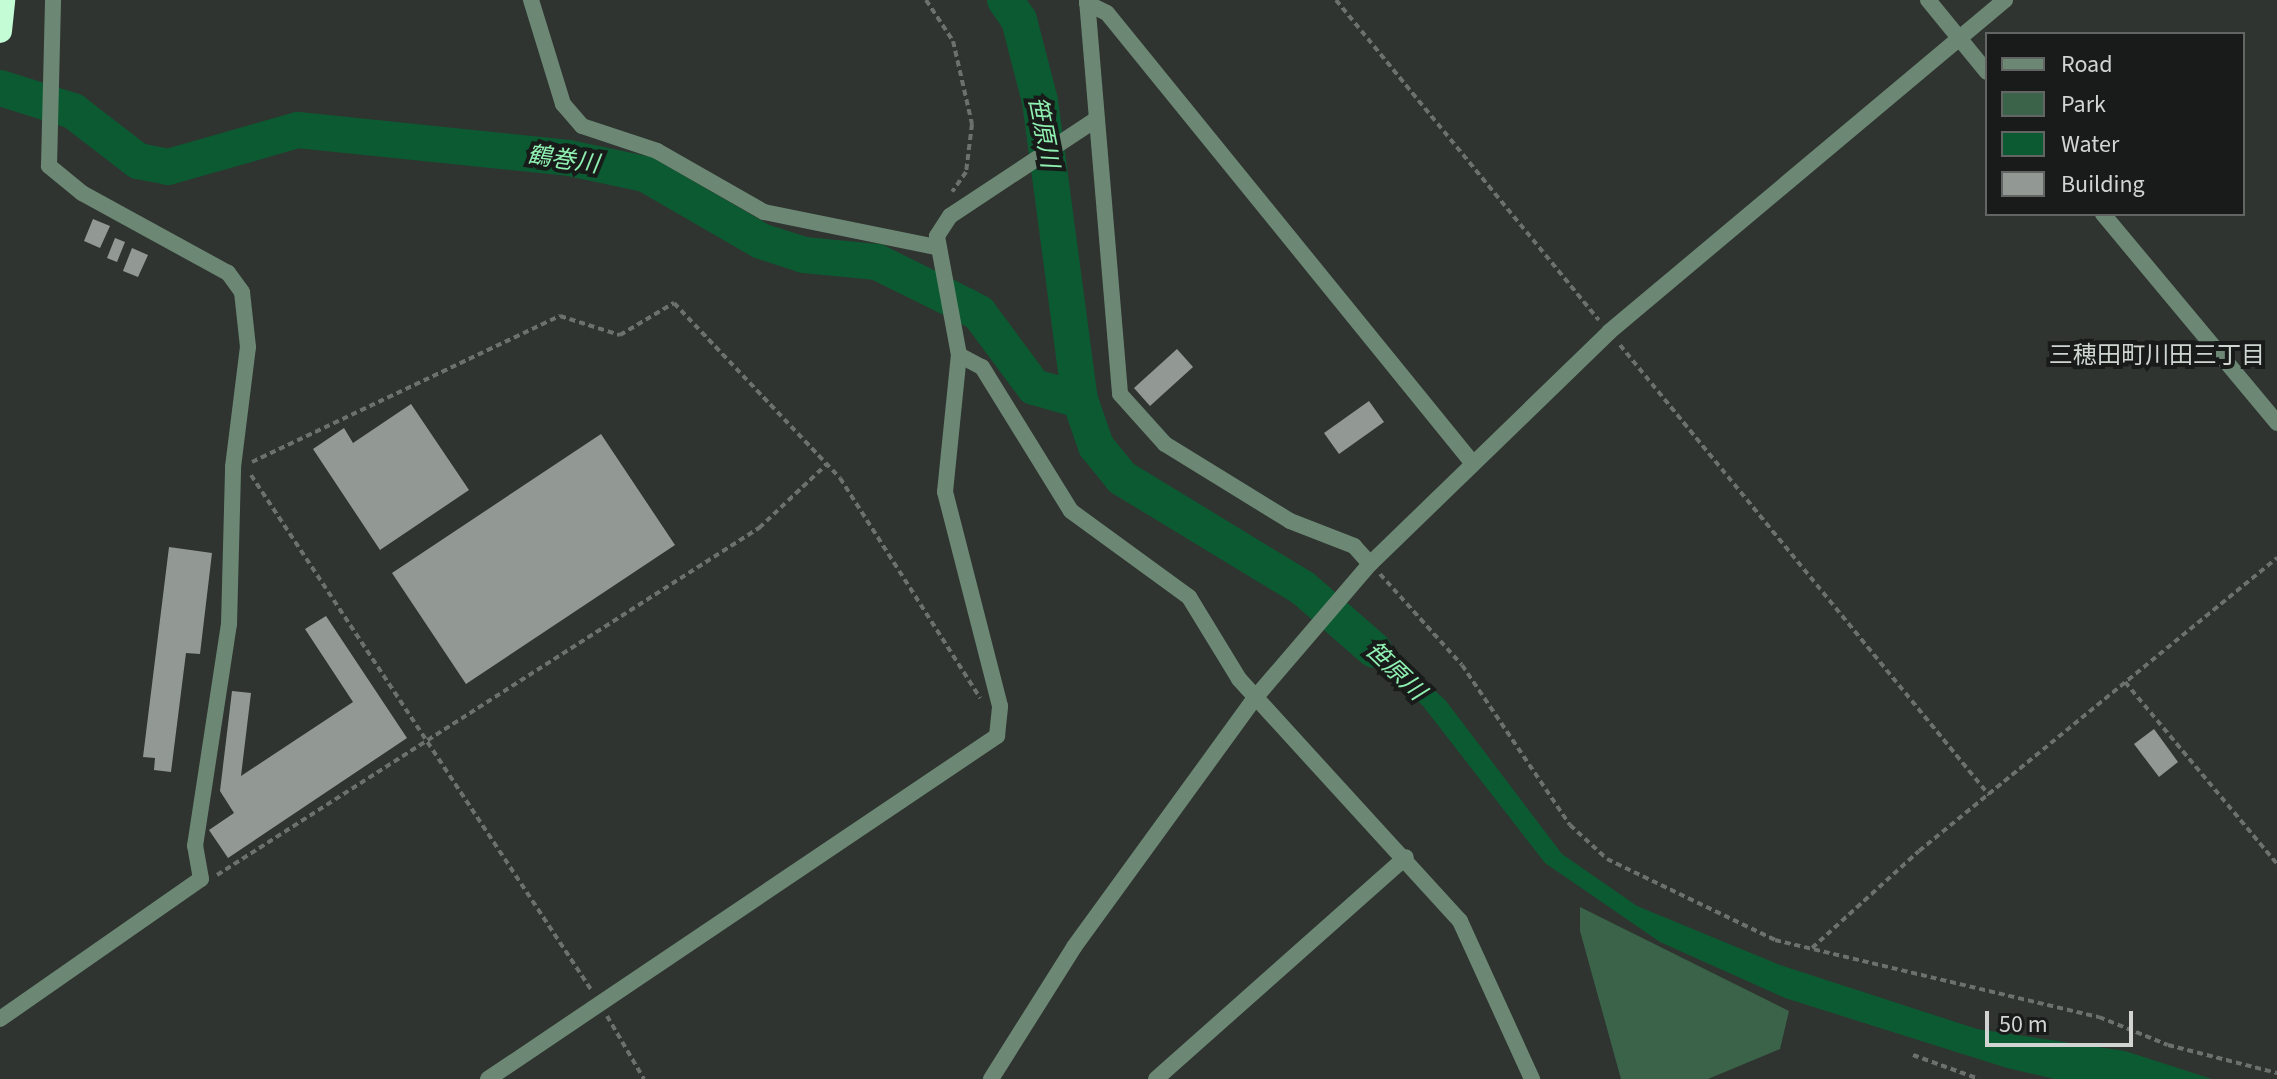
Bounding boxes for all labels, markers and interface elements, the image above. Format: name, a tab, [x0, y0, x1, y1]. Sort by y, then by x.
legend	[1985, 32, 2245, 216]
text: Road	[2061, 47, 2113, 82]
text: Park	[2061, 87, 2106, 122]
water label: 笹原川	[1022, 94, 1064, 170]
text: Water	[2061, 127, 2119, 162]
water label: 鶴巻川	[525, 141, 601, 179]
text: Building	[2061, 167, 2145, 202]
district label: 三穂田町川田三丁目	[2049, 342, 2265, 370]
water label: 笹原川	[1359, 636, 1431, 706]
scale bar	[1989, 995, 2137, 1045]
text: 50 m	[1999, 1007, 2048, 1042]

